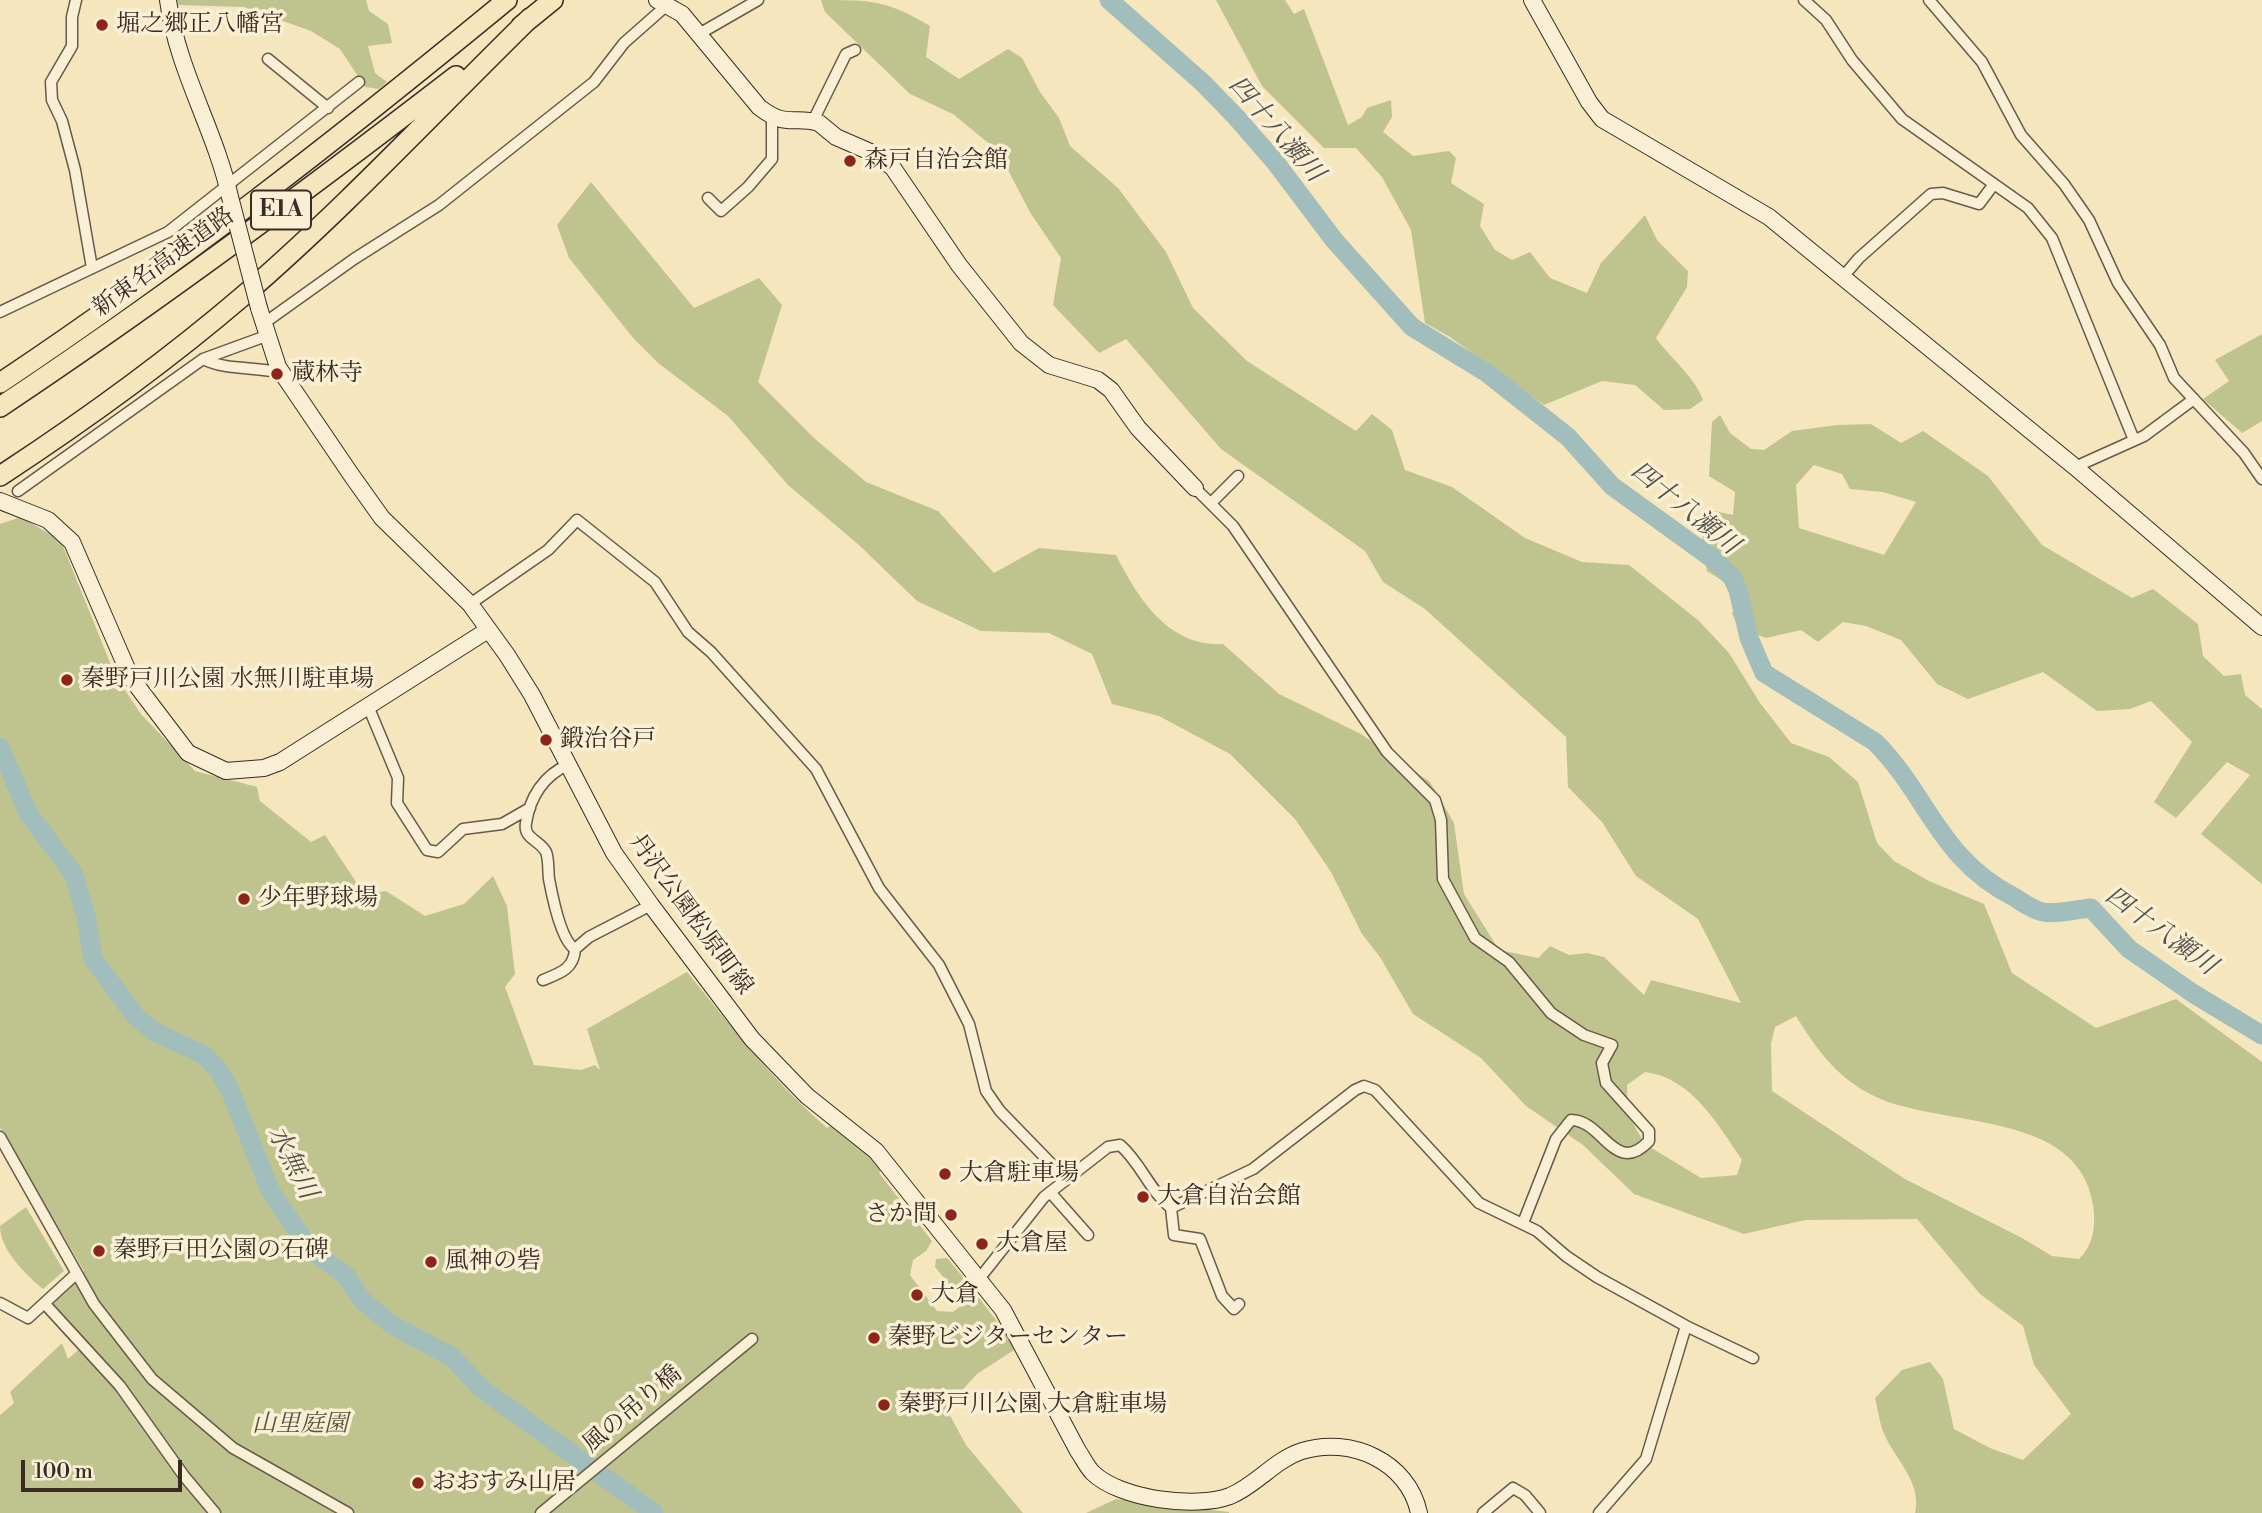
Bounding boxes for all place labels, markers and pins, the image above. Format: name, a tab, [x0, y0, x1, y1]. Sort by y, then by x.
place label: 堀之郷正八幡宮	[116, 11, 284, 39]
marker: 堀之郷正八幡宮	[94, 17, 110, 33]
place label: 森戸自治会館	[864, 147, 1008, 175]
marker: 森戸自治会館	[842, 153, 858, 169]
place label: 蔵林寺	[291, 360, 363, 388]
marker: 蔵林寺	[269, 366, 285, 382]
place label: 秦野戸川公園 水無川駐車場	[81, 666, 374, 694]
marker: 秦野戸川公園 水無川駐車場	[59, 672, 75, 688]
place label: 鍛治谷戸	[560, 726, 656, 754]
marker: 鍛治谷戸	[538, 732, 554, 748]
place label: 少年野球場	[258, 885, 378, 913]
marker: 少年野球場	[236, 891, 252, 907]
place label: 大倉駐車場	[959, 1160, 1079, 1188]
marker: 大倉駐車場	[937, 1166, 953, 1182]
place label: 大倉自治会館	[1157, 1183, 1301, 1211]
marker: 大倉自治会館	[1135, 1189, 1151, 1205]
place label: さか間	[865, 1201, 937, 1229]
marker: さか間	[943, 1207, 959, 1223]
place label: 大倉屋	[996, 1230, 1068, 1258]
marker: 大倉屋	[974, 1236, 990, 1252]
place label: 秦野戸田公園の石碑	[113, 1237, 329, 1265]
marker: 秦野戸田公園の石碑	[91, 1243, 107, 1259]
place label: 風神の砦	[445, 1248, 541, 1276]
marker: 風神の砦	[423, 1254, 439, 1270]
place label: 大倉	[931, 1281, 979, 1309]
marker: 大倉	[909, 1287, 925, 1303]
place label: 秦野ビジターセンター	[888, 1324, 1128, 1352]
marker: 秦野ビジターセンター	[866, 1330, 882, 1346]
place label: 秦野戸川公園 大倉駐車場	[898, 1391, 1167, 1419]
marker: 秦野戸川公園 大倉駐車場	[876, 1397, 892, 1413]
place label: おおすみ山居	[432, 1469, 576, 1497]
marker: おおすみ山居	[410, 1475, 426, 1491]

